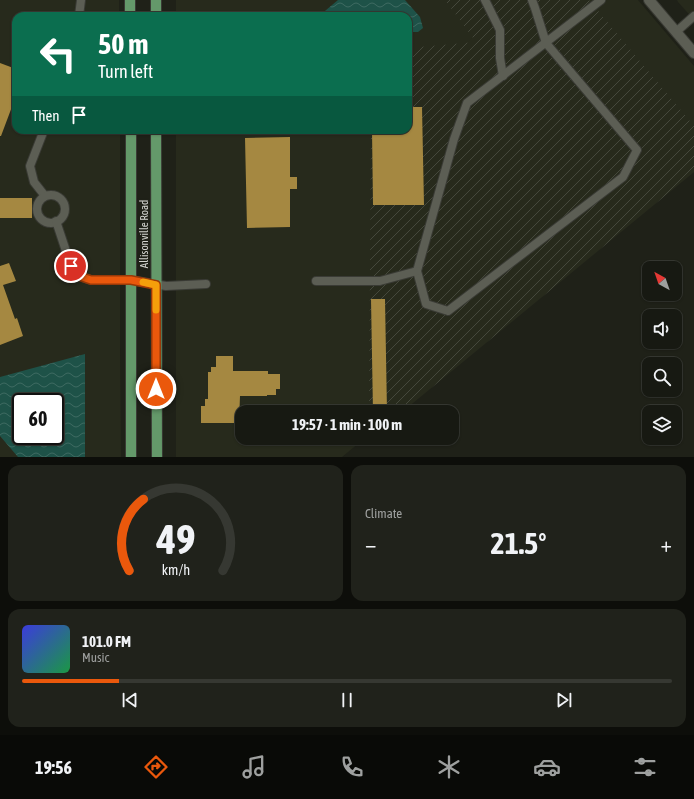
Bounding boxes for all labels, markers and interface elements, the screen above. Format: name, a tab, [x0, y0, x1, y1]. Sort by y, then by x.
icon: left	[32, 28, 84, 80]
text: 50 m	[98, 28, 148, 60]
text: Turn left	[98, 61, 153, 82]
icon: arrive	[68, 104, 90, 126]
text: Then	[32, 107, 60, 124]
street label: Allisonville Road	[138, 200, 150, 268]
pin	[54, 249, 88, 283]
icon: arrive	[60, 255, 82, 277]
north arrow	[642, 261, 682, 301]
map controls	[642, 261, 682, 445]
button: sound	[642, 309, 682, 349]
button: search	[642, 357, 682, 397]
position arrow	[135, 368, 177, 410]
speed limit sign: 60	[12, 393, 64, 445]
button: layers	[642, 405, 682, 445]
text: 19:57 · 1 min · 100 m	[292, 416, 402, 433]
text: Climate	[365, 506, 402, 521]
text: 49	[155, 515, 195, 563]
text: 21.5°	[491, 526, 546, 560]
text: −	[365, 531, 376, 557]
text: +	[661, 531, 672, 557]
text: km/h	[161, 562, 190, 578]
text: 101.0 FM	[82, 633, 131, 650]
text: Music	[82, 650, 109, 665]
icon: previous	[119, 689, 141, 711]
icon: pause	[336, 689, 358, 711]
icon: next	[553, 689, 575, 711]
icon: directions	[142, 753, 170, 781]
icon: music	[240, 753, 268, 781]
icon: phone	[338, 753, 366, 781]
icon: climate	[435, 753, 463, 781]
icon: car	[533, 753, 561, 781]
icon: filters	[631, 753, 659, 781]
text: 19:56	[35, 757, 72, 778]

